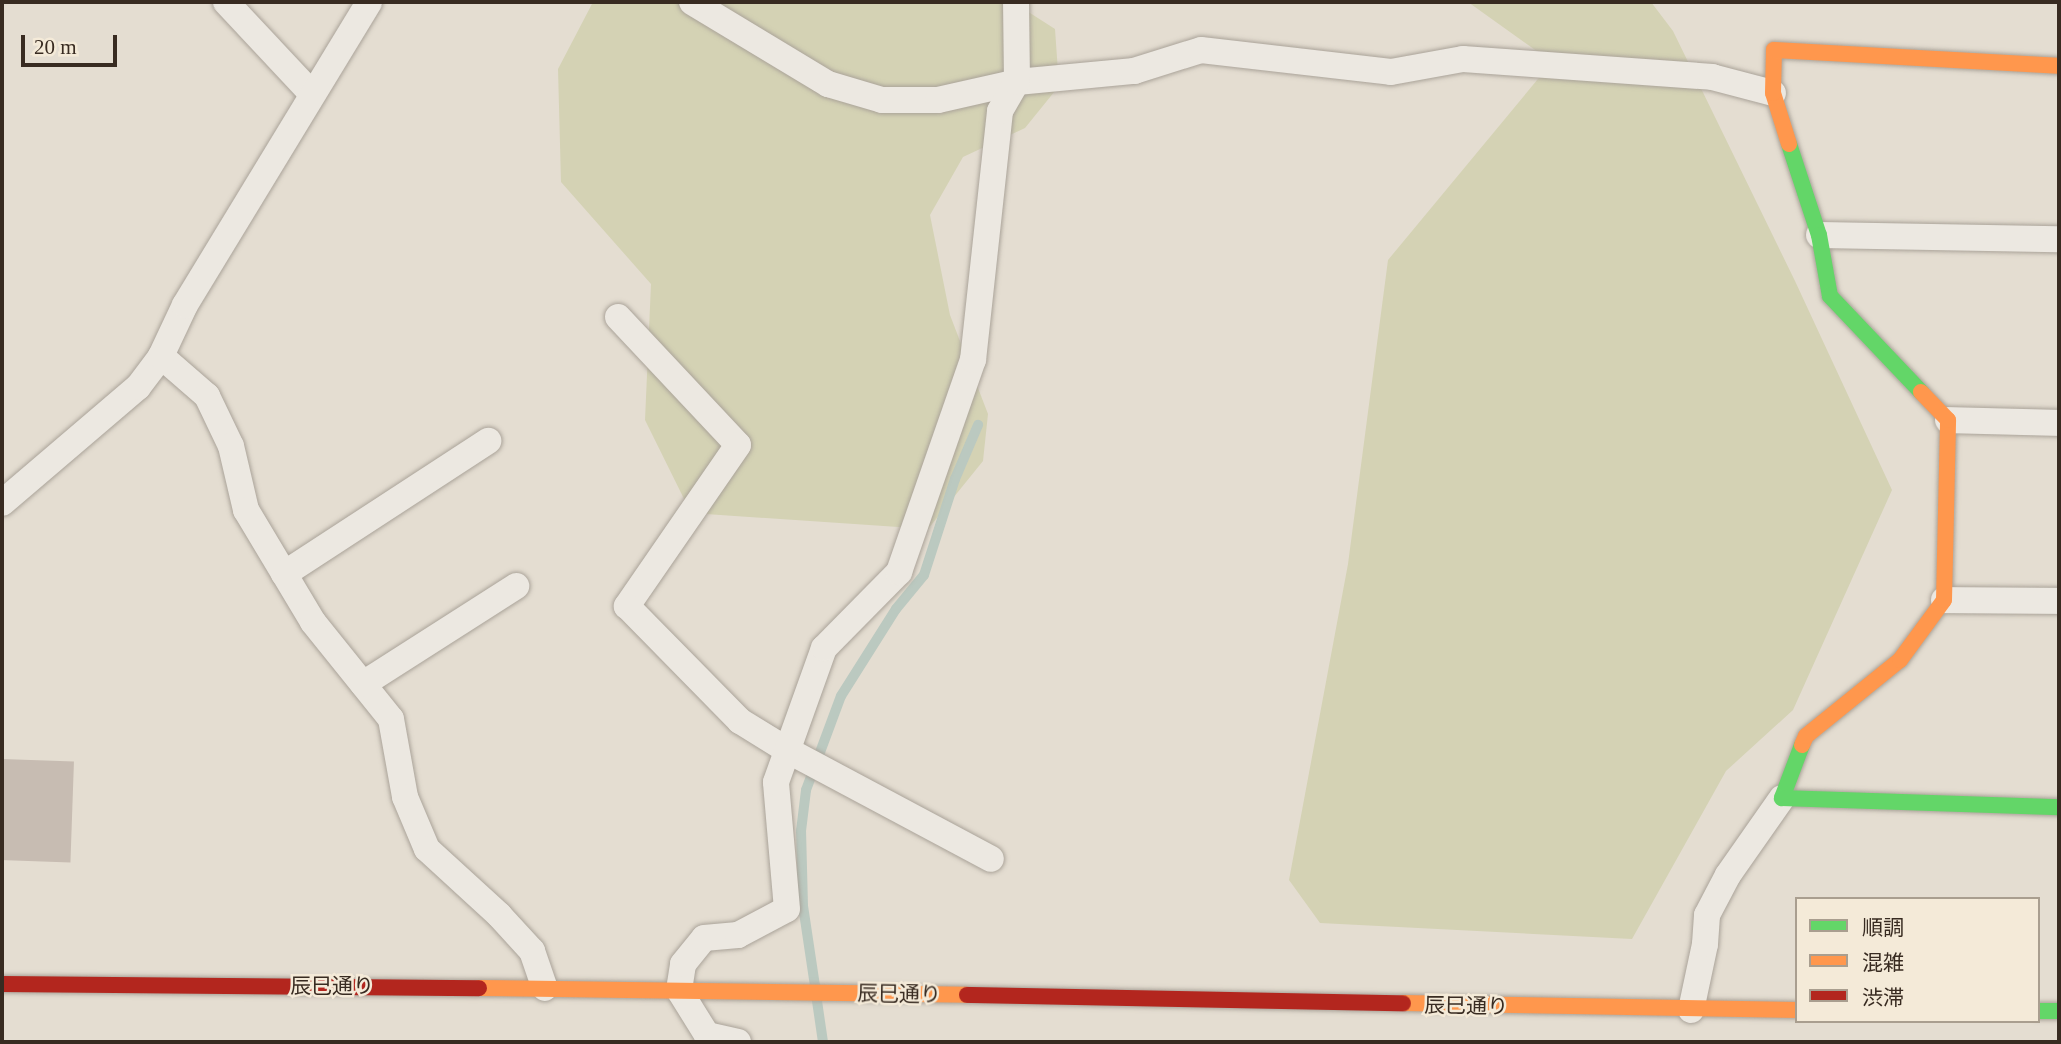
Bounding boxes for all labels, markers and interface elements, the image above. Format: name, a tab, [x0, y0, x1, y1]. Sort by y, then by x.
scale bar	[24, 21, 121, 65]
text: 20 m	[34, 35, 77, 59]
legend	[1795, 897, 2040, 1023]
text: 順調	[1862, 916, 1904, 940]
text: 混雑	[1862, 951, 1904, 975]
street label: 辰巳通り	[290, 973, 374, 999]
street label: 辰巳通り	[857, 981, 941, 1007]
text: 渋滞	[1862, 986, 1904, 1010]
street label: 辰巳通り	[1424, 993, 1508, 1019]

